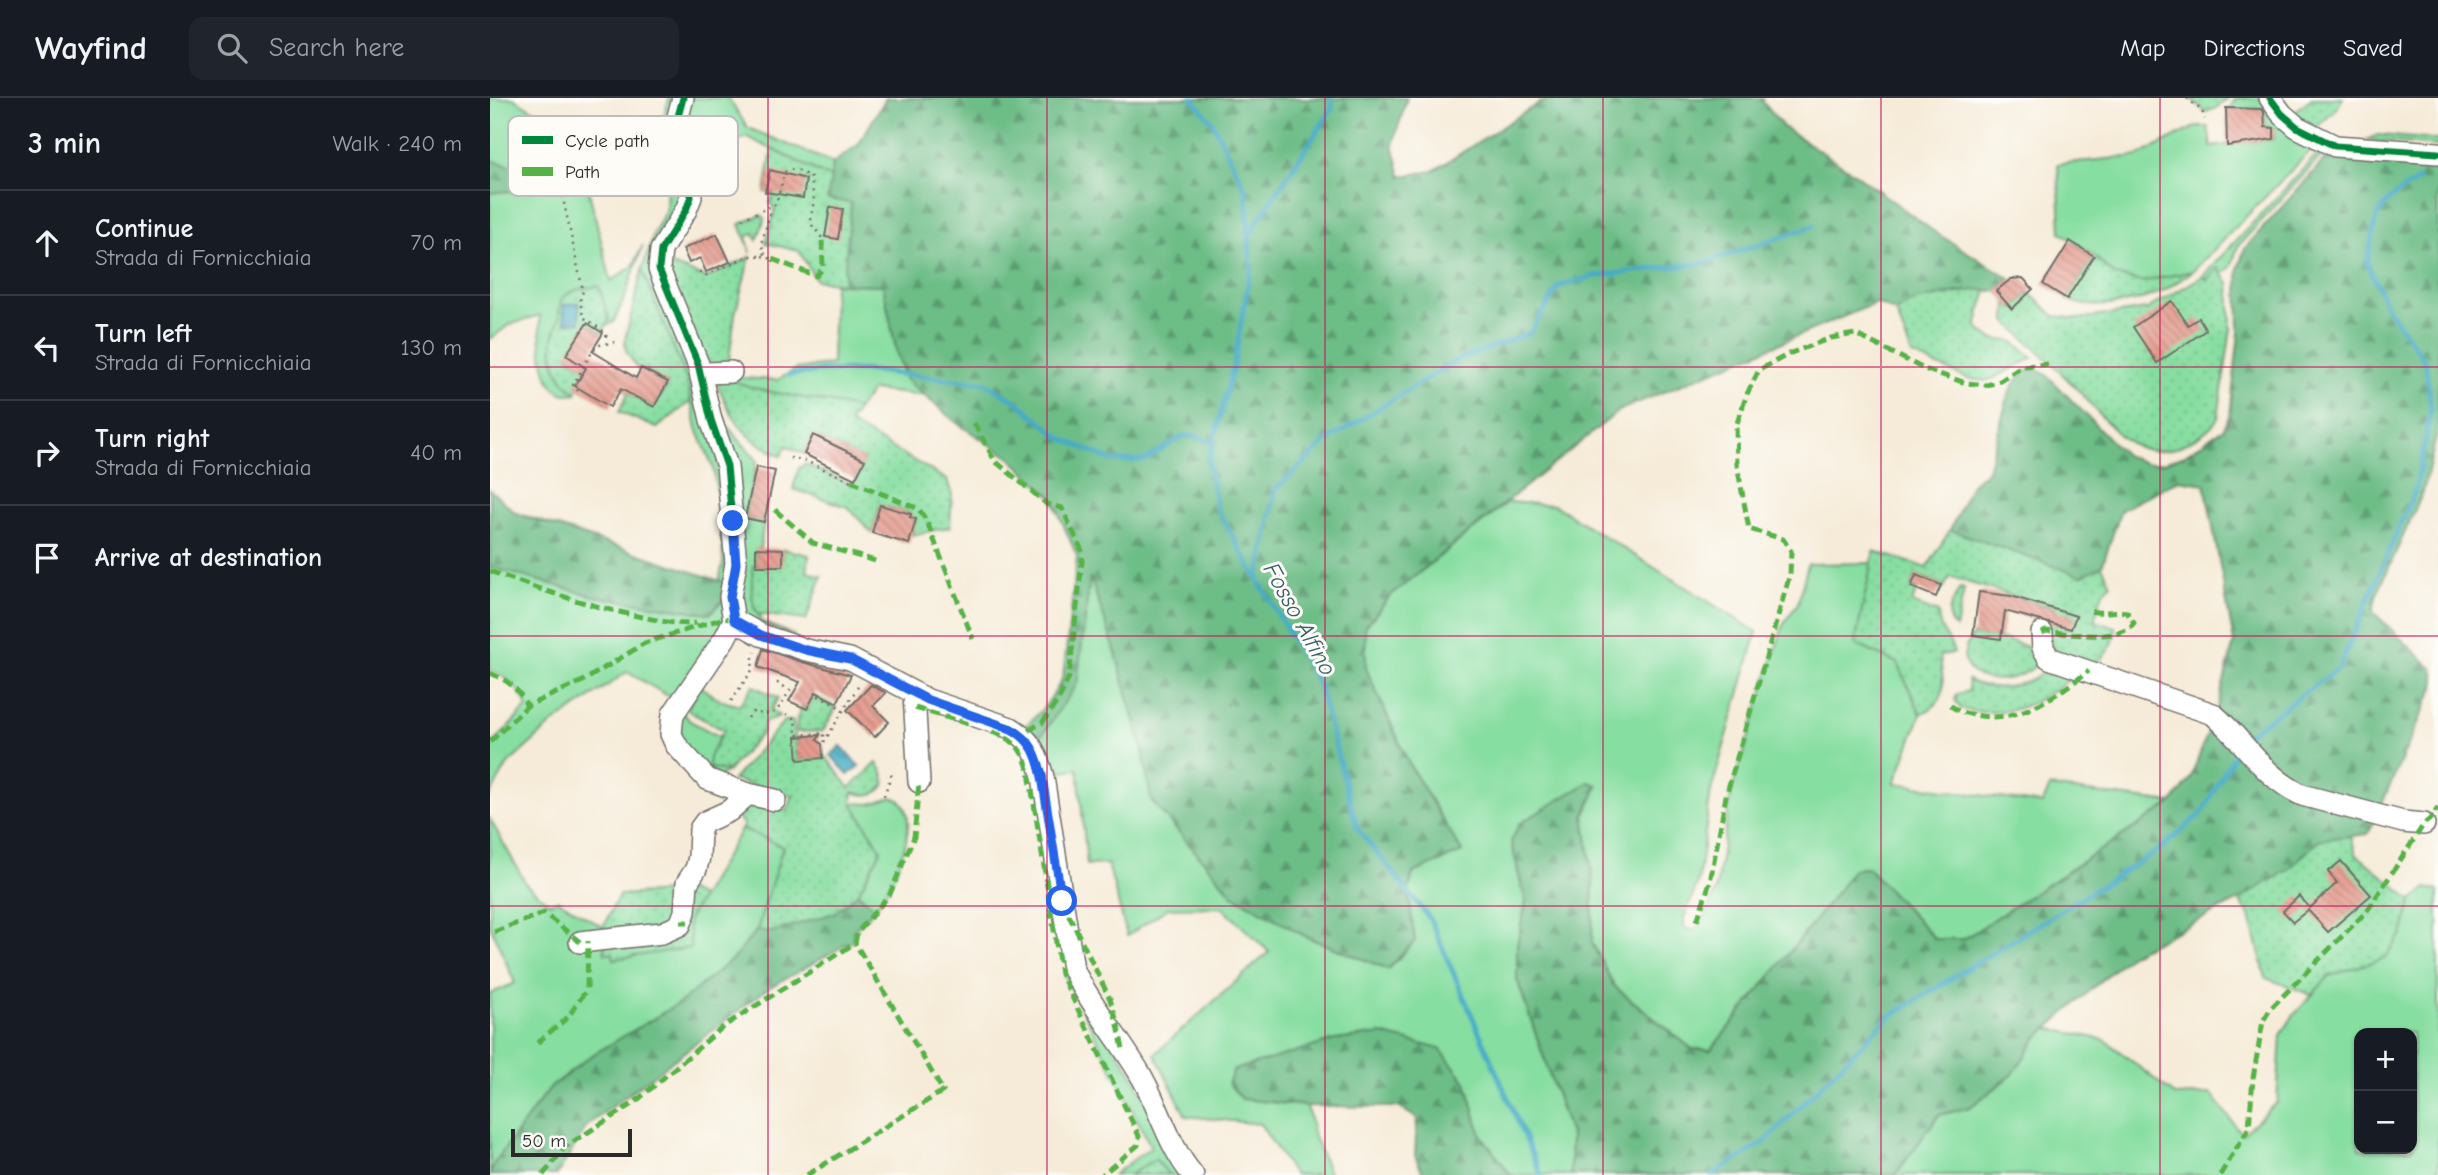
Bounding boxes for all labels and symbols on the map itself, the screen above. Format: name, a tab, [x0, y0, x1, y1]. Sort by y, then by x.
legend	[508, 116, 738, 196]
text: Cycle path	[565, 130, 650, 152]
text: Path	[565, 161, 600, 183]
route end	[717, 505, 748, 536]
water label: Fosso Alfino	[1258, 558, 1342, 680]
route start	[1046, 885, 1077, 916]
scale bar	[511, 1126, 632, 1158]

